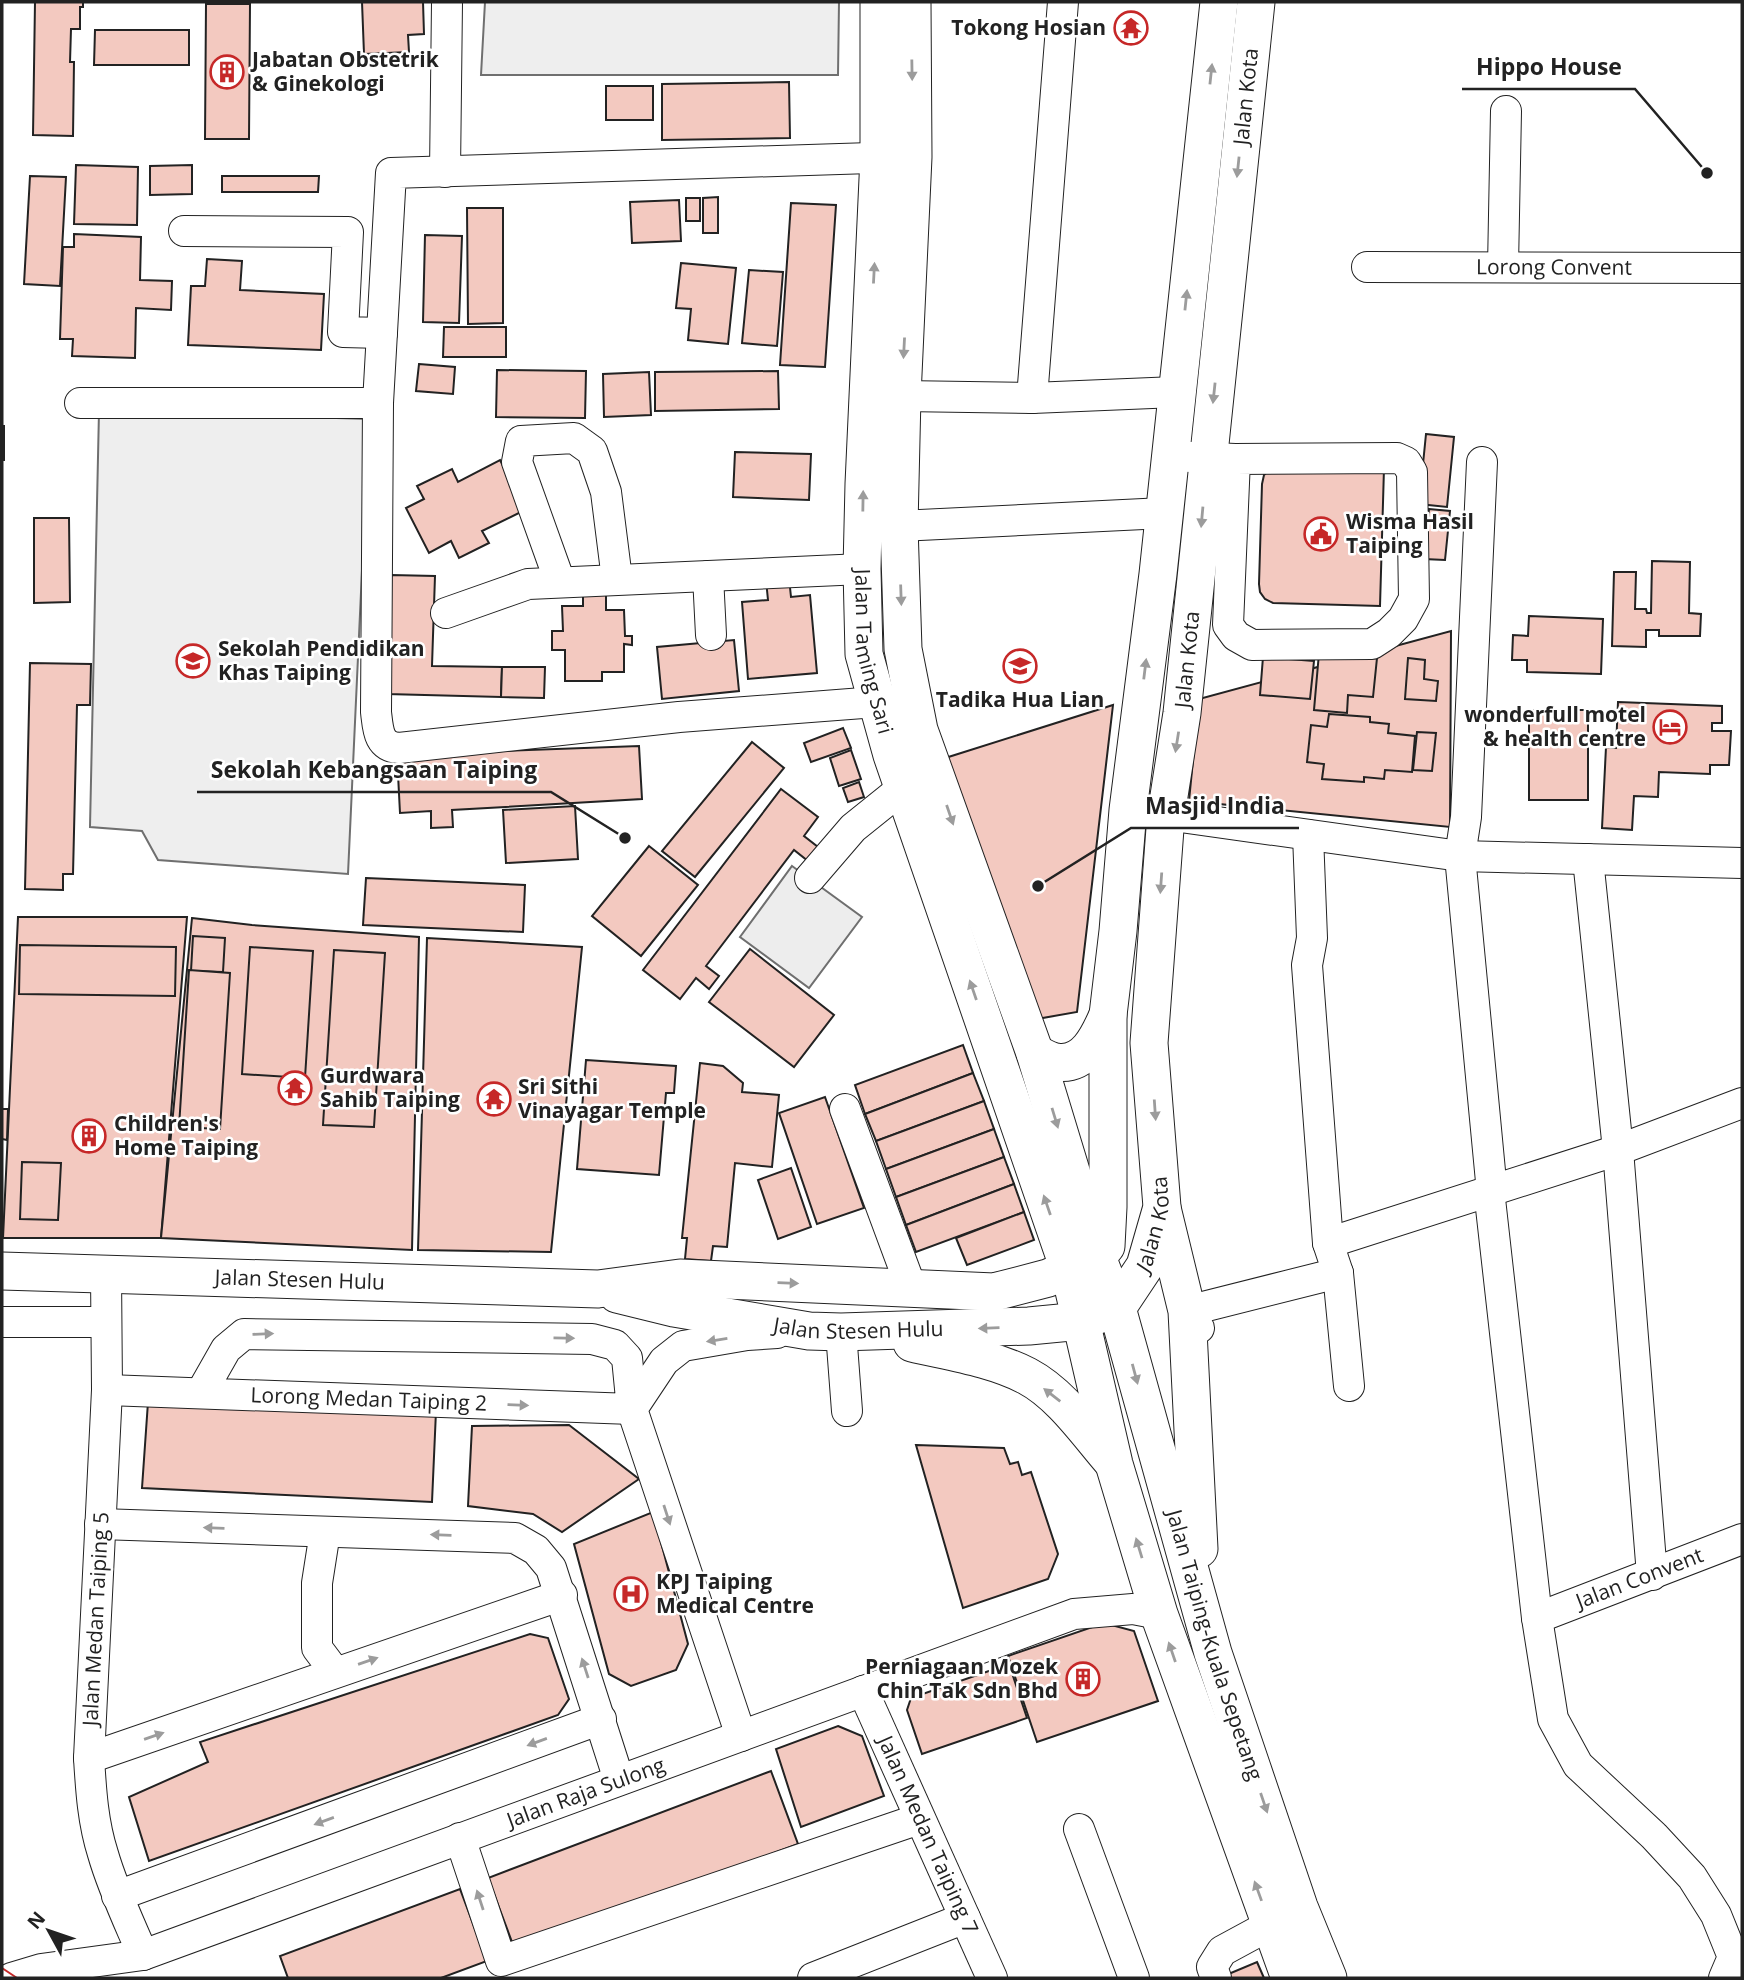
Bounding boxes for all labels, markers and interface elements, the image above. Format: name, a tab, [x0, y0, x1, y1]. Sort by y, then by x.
temple icon: Tokong Hosian	[1112, 9, 1150, 47]
place label: Tokong Hosian	[951, 13, 1106, 41]
place label: Jabatan Obstetrik & Ginekologi	[250, 45, 440, 97]
callout: Hippo House	[1462, 45, 1635, 89]
street label: Jalan Kota	[1226, 47, 1264, 148]
text: Hippo House	[1476, 50, 1622, 82]
building icon: Jabatan Obstetrik & Ginekologi	[208, 53, 246, 91]
one-way arrow	[907, 59, 918, 81]
one-way arrow	[1206, 63, 1217, 85]
one-way arrow	[1233, 156, 1244, 178]
street label: Lorong Convent	[1476, 252, 1632, 281]
one-way arrow	[868, 262, 879, 284]
one-way arrow	[1181, 289, 1192, 311]
one-way arrow	[899, 337, 910, 359]
one-way arrow	[1208, 382, 1219, 404]
one-way arrow	[858, 489, 869, 511]
one-way arrow	[1196, 507, 1207, 529]
place label: Wisma Hasil Taiping	[1346, 507, 1474, 559]
public building icon: Wisma Hasil Taiping	[1302, 515, 1340, 553]
street label: Jalan Taming Sari	[849, 567, 900, 737]
one-way arrow	[895, 584, 907, 606]
street label: Jalan Kota	[1167, 610, 1206, 711]
place label: Sekolah Pendidikan Khas Taiping	[218, 634, 425, 686]
school or university icon: Sekolah Pendidikan Khas Taiping	[174, 642, 212, 680]
school or university icon: Tadika Hua Lian	[1001, 647, 1039, 685]
one-way arrow	[1140, 658, 1151, 680]
place label: Tadika Hua Lian	[936, 685, 1104, 713]
place label: wonderfull motel & health centre	[1464, 700, 1646, 752]
hotel icon: wonderfull motel & health centre	[1651, 708, 1689, 746]
one-way arrow	[1171, 731, 1182, 753]
callout: Sekolah Kebangsaan Taiping	[197, 748, 551, 792]
text: Sekolah Kebangsaan Taiping	[211, 753, 537, 785]
callout: Masjid India	[1131, 784, 1299, 828]
text: Masjid India	[1145, 789, 1285, 821]
one-way arrow	[945, 805, 956, 826]
one-way arrow	[1155, 872, 1166, 894]
one-way arrow	[967, 979, 978, 1000]
place label: Gurdwara Sahib Taiping	[320, 1061, 460, 1113]
temple icon: Gurdwara Sahib Taiping	[276, 1069, 314, 1107]
place label: Sri Sithi Vinayagar Temple	[518, 1072, 706, 1124]
temple icon: Sri Sithi Vinayagar Temple	[475, 1080, 513, 1118]
one-way arrow	[1149, 1099, 1160, 1121]
one-way arrow	[1050, 1108, 1061, 1129]
place label: Children's Home Taiping	[114, 1109, 258, 1161]
building icon: Children's Home Taiping	[70, 1117, 108, 1155]
street label: Jalan Kota	[1129, 1175, 1175, 1279]
one-way arrow	[1041, 1194, 1052, 1215]
street label: Jalan Stesen Hulu	[212, 1262, 385, 1296]
one-way arrow	[777, 1277, 799, 1288]
street label: Jalan Stesen Hulu	[770, 1310, 944, 1345]
one-way arrow	[977, 1322, 999, 1333]
one-way arrow	[252, 1328, 274, 1340]
one-way arrow	[553, 1332, 575, 1344]
one-way arrow	[706, 1335, 728, 1346]
one-way arrow	[1131, 1364, 1141, 1385]
street label: Lorong Medan Taiping 2	[250, 1380, 488, 1417]
one-way arrow	[1044, 1388, 1062, 1403]
one-way arrow	[507, 1400, 529, 1411]
one-way arrow	[662, 1504, 673, 1525]
street label: Jalan Taiping-Kuala Sepetang	[1160, 1504, 1270, 1784]
street label: Jalan Medan Taiping 5	[75, 1511, 115, 1729]
one-way arrow	[202, 1522, 224, 1534]
one-way arrow	[430, 1530, 452, 1541]
one-way arrow	[1134, 1538, 1144, 1559]
street label: Jalan Convent	[1570, 1540, 1707, 1615]
place label: KPJ Taiping Medical Centre	[656, 1567, 814, 1619]
hospital icon: KPJ Taiping Medical Centre	[612, 1575, 650, 1613]
one-way arrow	[1167, 1642, 1178, 1663]
place label: Perniagaan Mozek Chin Tak Sdn Bhd	[865, 1652, 1059, 1704]
one-way arrow	[358, 1655, 379, 1666]
one-way arrow	[579, 1657, 590, 1678]
building icon: Perniagaan Mozek Chin Tak Sdn Bhd	[1064, 1660, 1102, 1698]
street label: Jalan Medan Taiping 7	[871, 1729, 985, 1938]
one-way arrow	[143, 1730, 164, 1741]
one-way arrow	[527, 1737, 548, 1748]
street label: Jalan Raja Sulong	[501, 1750, 669, 1834]
one-way arrow	[1259, 1793, 1270, 1814]
one-way arrow	[313, 1815, 334, 1826]
one-way arrow	[1252, 1881, 1263, 1902]
one-way arrow	[475, 1889, 485, 1910]
north arrow	[14, 1896, 84, 1966]
text: N	[21, 1906, 51, 1934]

